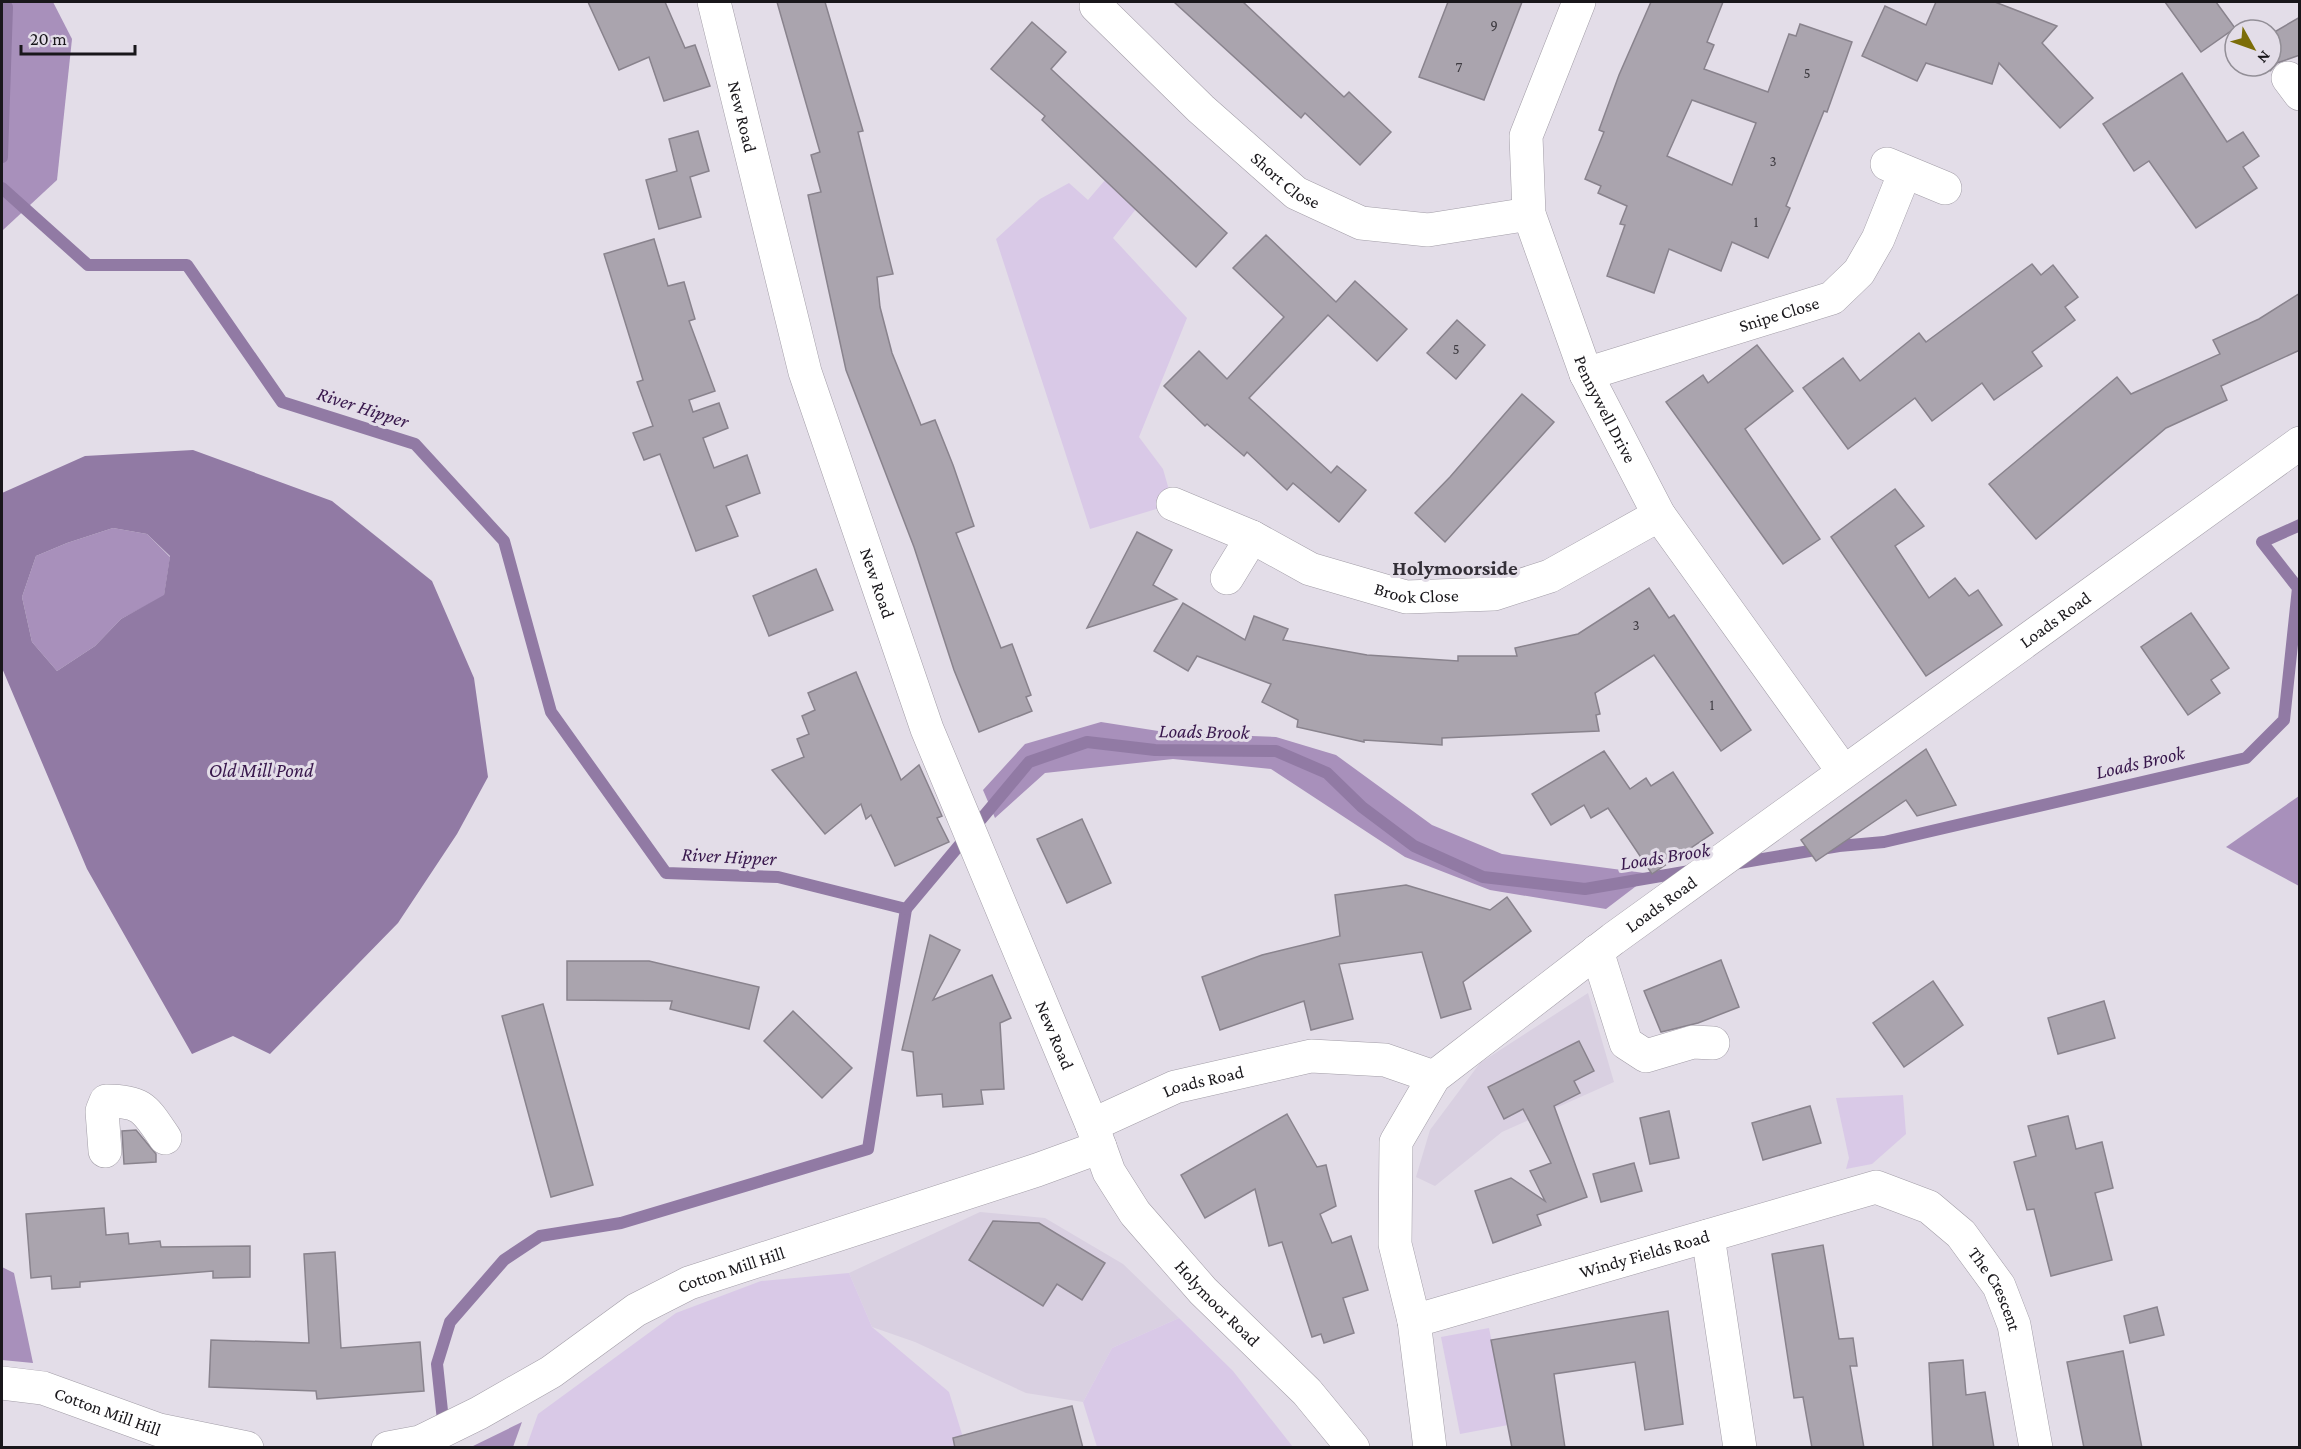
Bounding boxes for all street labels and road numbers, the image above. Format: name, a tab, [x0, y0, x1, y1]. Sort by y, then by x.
street label: New Road	[724, 79, 761, 155]
street label: Short Close	[1247, 148, 1323, 213]
street label: Snipe Close	[1736, 293, 1822, 336]
street label: Pennywell Drive	[1570, 353, 1640, 466]
street label: New Road	[856, 545, 898, 621]
street label: Brook Close	[1372, 578, 1459, 607]
street label: Loads Road	[2016, 587, 2095, 652]
street label: Loads Road	[1622, 872, 1701, 937]
street label: New Road	[1031, 998, 1078, 1073]
street label: Loads Road	[1159, 1062, 1246, 1101]
street label: Windy Fields Road	[1577, 1226, 1712, 1282]
street label: Cotton Mill Hill	[674, 1243, 787, 1297]
street label: The Crescent	[1964, 1243, 2025, 1334]
street label: Holymoor Road	[1171, 1256, 1264, 1351]
street label: Cotton Mill Hill	[52, 1383, 164, 1440]

